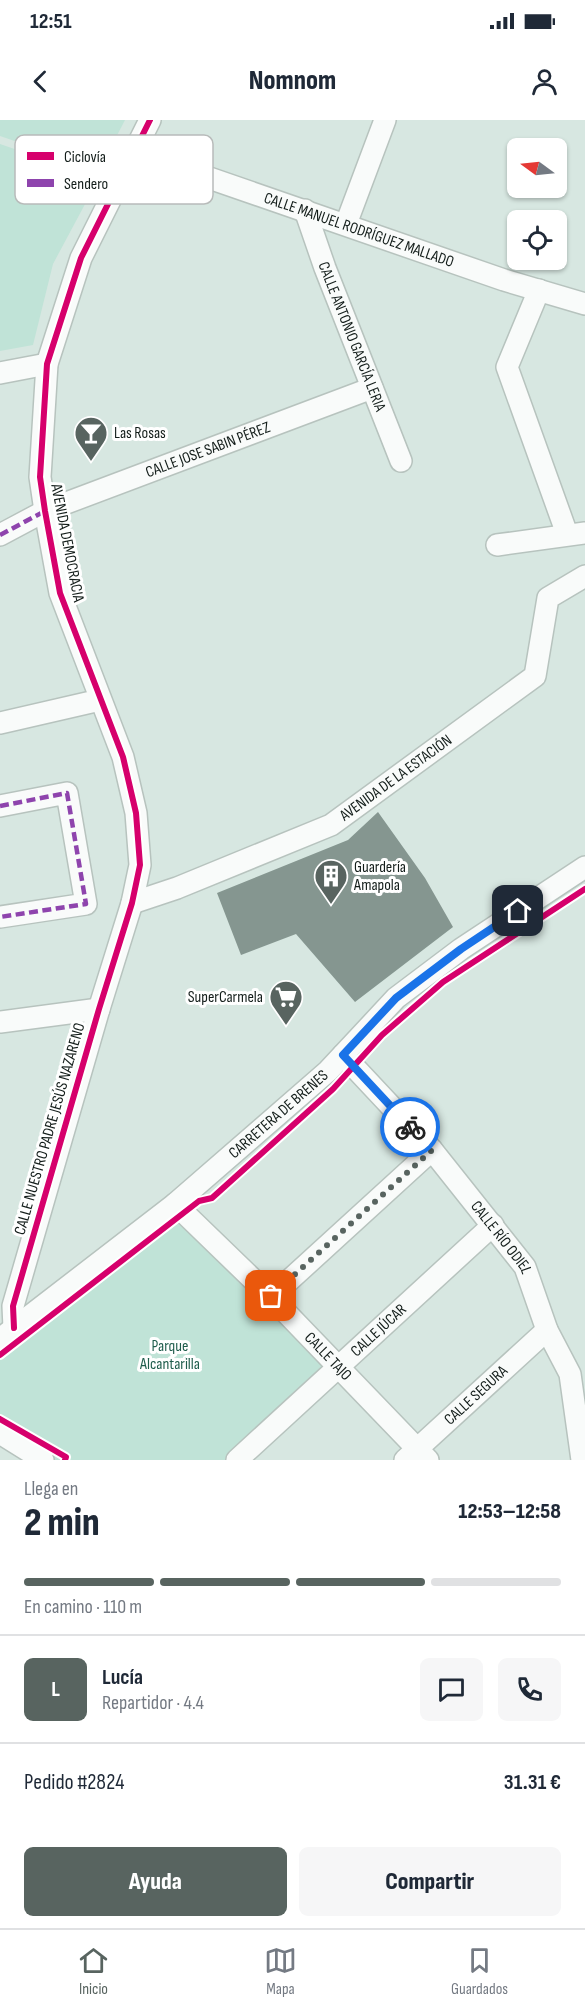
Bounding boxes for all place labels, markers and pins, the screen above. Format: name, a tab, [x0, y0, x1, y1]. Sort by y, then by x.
bar icon: Las Rosas	[73, 415, 109, 462]
place label: Las Rosas	[114, 424, 166, 443]
building icon: Guardería Amapola	[313, 858, 349, 905]
place label: Guardería Amapola	[353, 858, 406, 895]
pin	[492, 885, 543, 936]
supermarket icon: SuperCarmela	[268, 979, 304, 1026]
place label: SuperCarmela	[188, 988, 263, 1007]
pin	[245, 1270, 296, 1321]

